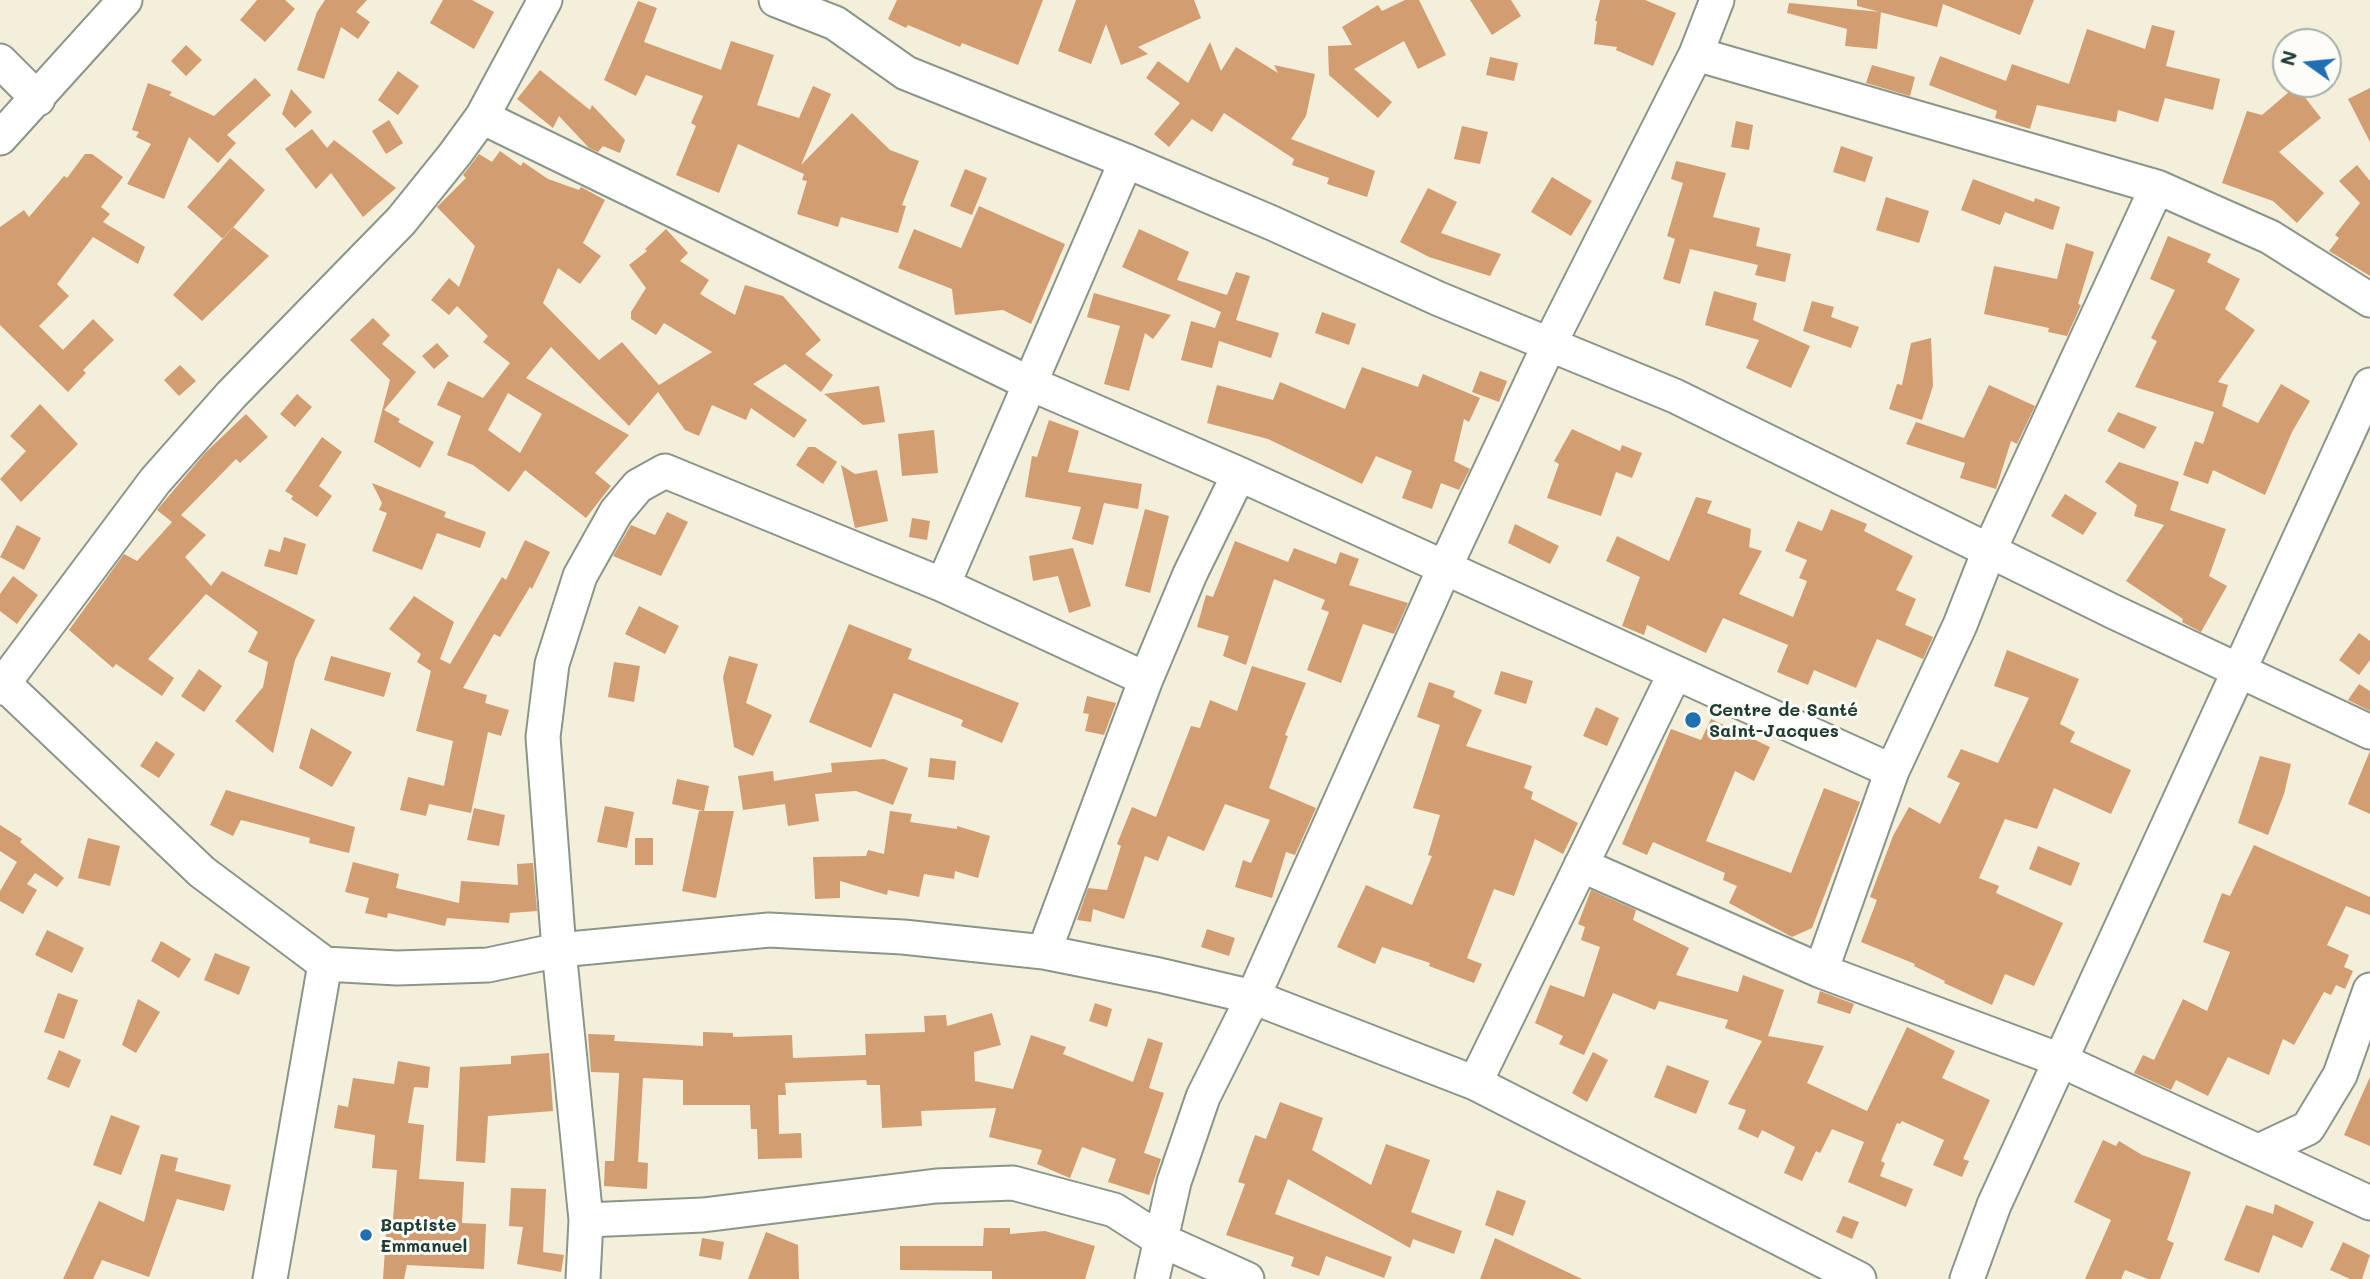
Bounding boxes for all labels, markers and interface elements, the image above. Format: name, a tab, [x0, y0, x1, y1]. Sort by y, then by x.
north arrow	[2272, 28, 2342, 98]
text: N	[2274, 48, 2302, 68]
place label: Centre de Santé Saint-Jacques	[1709, 699, 1858, 742]
marker: Centre de Santé Saint-Jacques	[1683, 710, 1703, 730]
place label: Baptiste Emmanuel	[380, 1214, 467, 1256]
marker: Baptiste Emmanuel	[358, 1227, 374, 1243]

